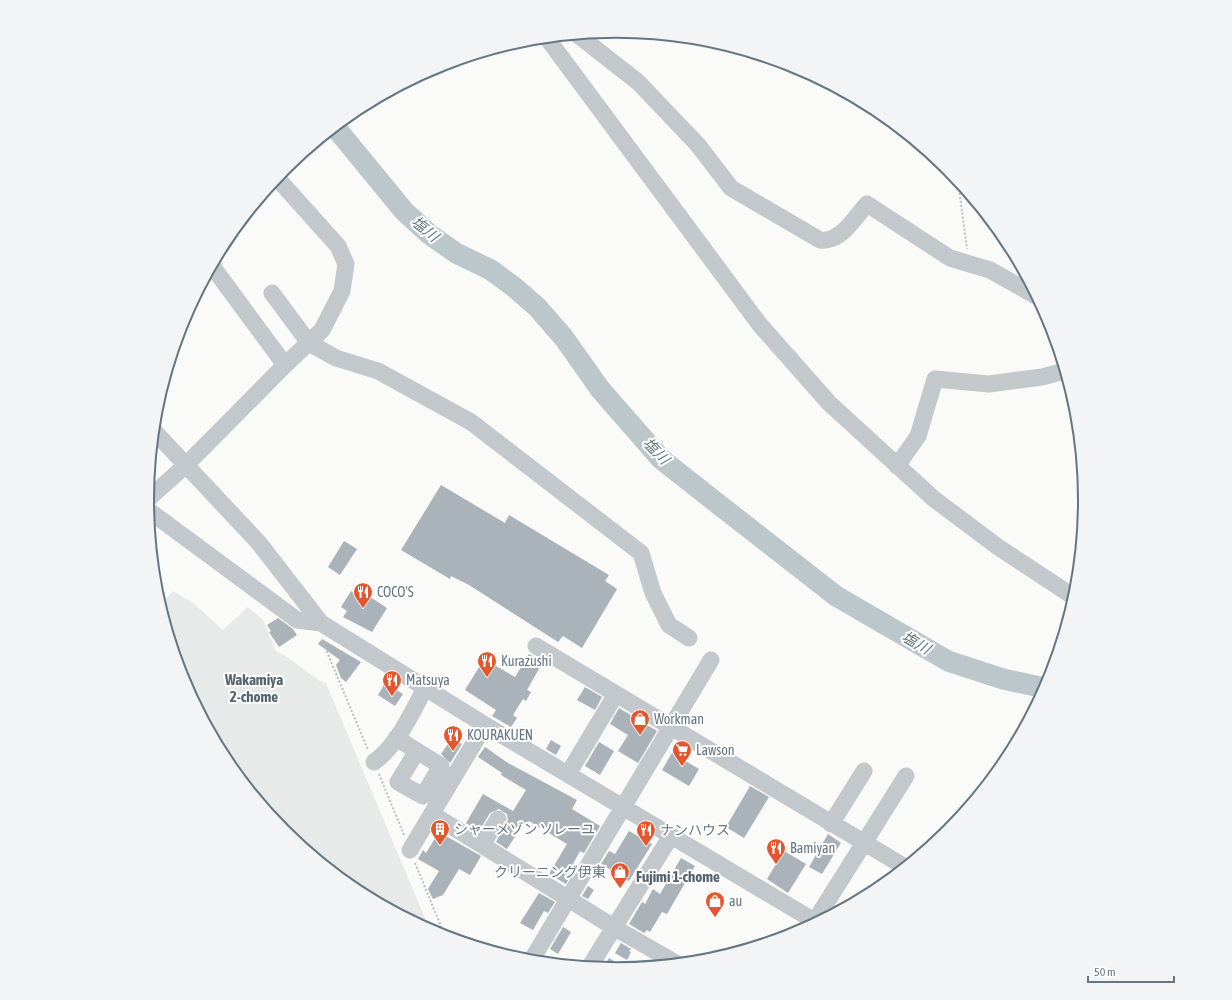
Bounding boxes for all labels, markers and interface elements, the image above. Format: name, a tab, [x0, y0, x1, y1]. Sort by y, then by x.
water label: 塩川	[408, 213, 444, 246]
water label: 塩川	[640, 434, 674, 469]
restaurant icon: COCO'S	[352, 581, 374, 609]
place label: COCO'S	[377, 584, 414, 600]
water label: 塩川	[899, 628, 935, 658]
restaurant icon: Kurazushi	[476, 650, 498, 678]
place label: Kurazushi	[501, 653, 552, 669]
restaurant icon: Matsuya	[381, 669, 403, 697]
district label: Wakamiya 2-chome	[224, 671, 283, 705]
place label: Matsuya	[406, 672, 450, 688]
shop icon: Workman	[629, 708, 651, 736]
place label: Workman	[654, 711, 704, 727]
restaurant icon: KOURAKUEN	[442, 724, 464, 752]
place label: KOURAKUEN	[467, 727, 533, 743]
supermarket icon: Lawson	[671, 739, 693, 767]
place label: Lawson	[696, 742, 735, 758]
building icon: シャーメゾン ソレーユ	[429, 818, 451, 846]
restaurant icon: ナンハウス	[635, 819, 657, 847]
place label: シャーメゾン ソレーユ	[454, 821, 595, 837]
place label: ナンハウス	[660, 822, 730, 838]
restaurant icon: Bamiyan	[765, 837, 787, 865]
place label: Bamiyan	[790, 840, 835, 856]
shop icon: クリーニング伊東	[609, 861, 631, 889]
place label: クリーニング伊東	[494, 864, 606, 880]
district label: Fujimi 1-chome	[636, 868, 720, 885]
shop icon: au	[704, 890, 726, 918]
place label: au	[729, 893, 742, 909]
scale bar	[1088, 958, 1174, 984]
text: 50 m	[1094, 965, 1116, 979]

